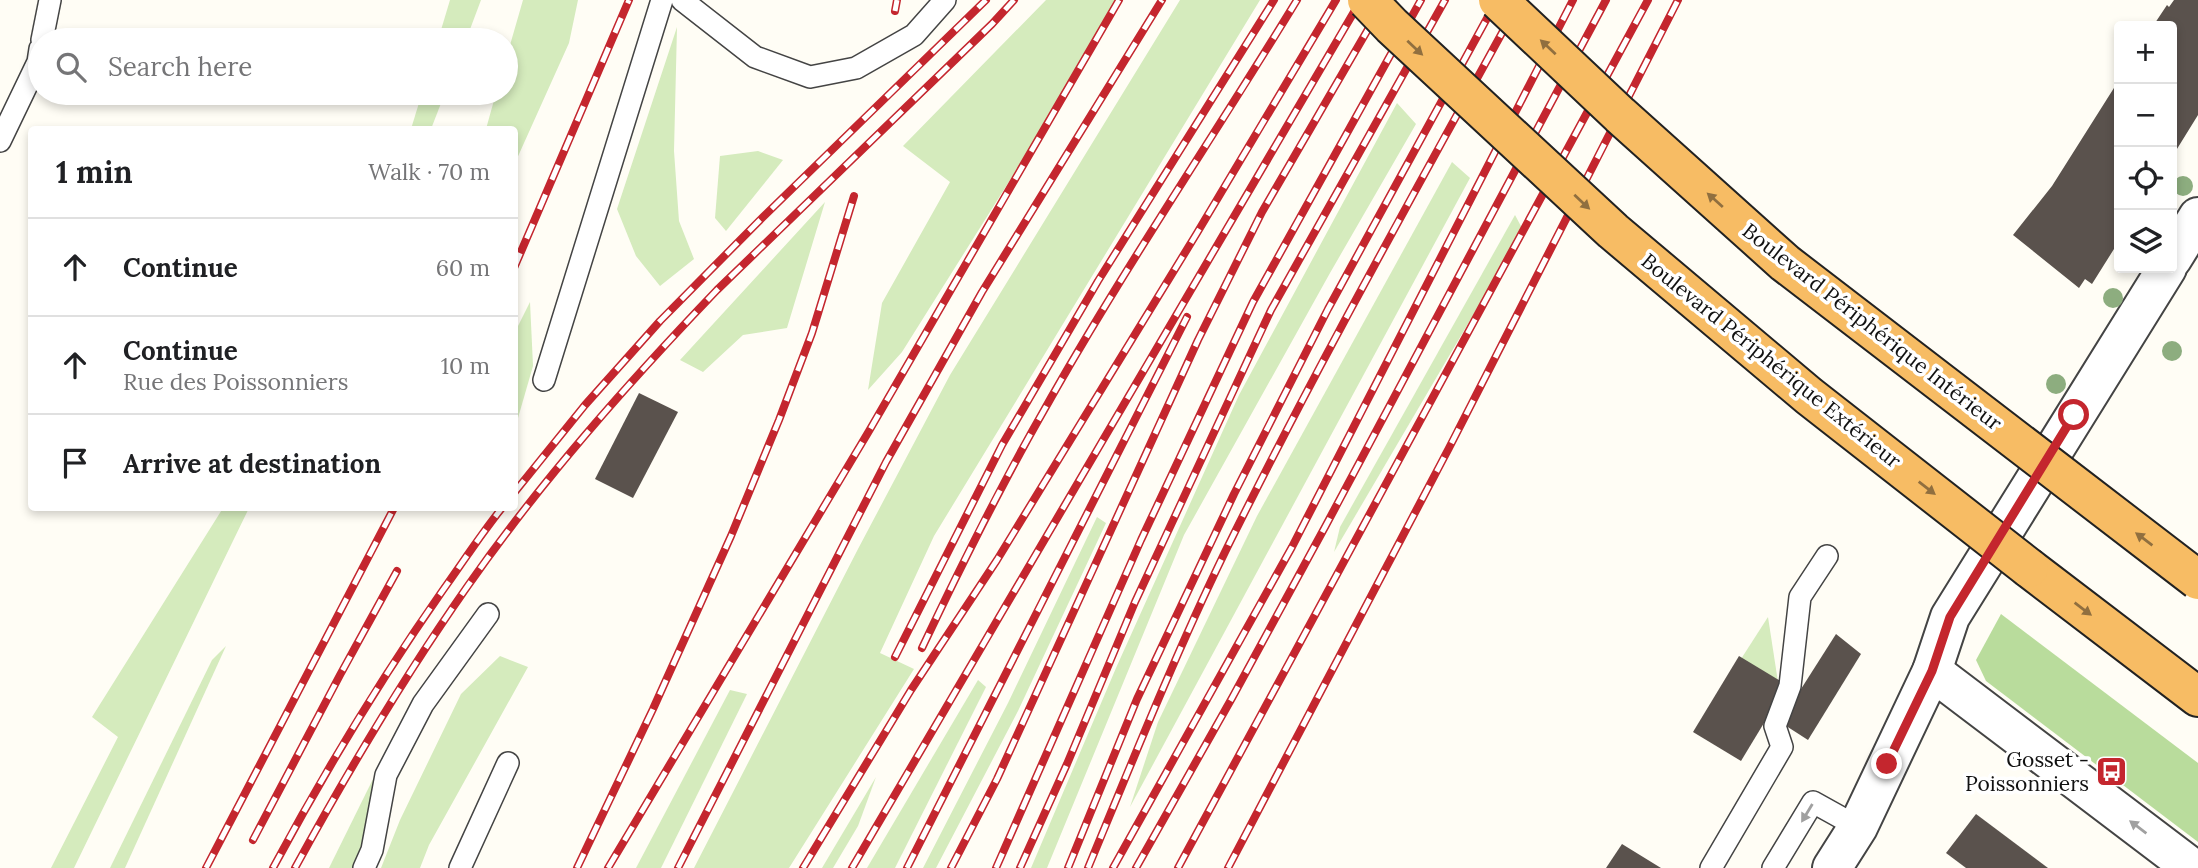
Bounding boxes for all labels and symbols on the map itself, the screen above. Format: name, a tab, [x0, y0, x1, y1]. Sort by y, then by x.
one-way arrow	[1406, 39, 1423, 55]
one-way arrow	[1540, 39, 1557, 55]
one-way arrow	[1707, 193, 1724, 208]
one-way arrow	[1573, 194, 1590, 210]
street label: Boulevard Périphérique Intérieur	[1737, 217, 2007, 436]
street label: Boulevard Périphérique Extérieur	[1636, 247, 1907, 474]
route start	[2058, 399, 2089, 430]
one-way arrow	[1918, 481, 1936, 495]
one-way arrow	[2135, 531, 2153, 546]
one-way arrow	[2074, 602, 2092, 617]
place label: Gosset - Poissonniers	[1965, 746, 2089, 797]
route end	[1871, 748, 1902, 779]
bus stop icon: Gosset - Poissonniers	[2095, 755, 2129, 789]
one-way arrow	[1800, 804, 1813, 823]
one-way arrow	[2129, 819, 2147, 834]

